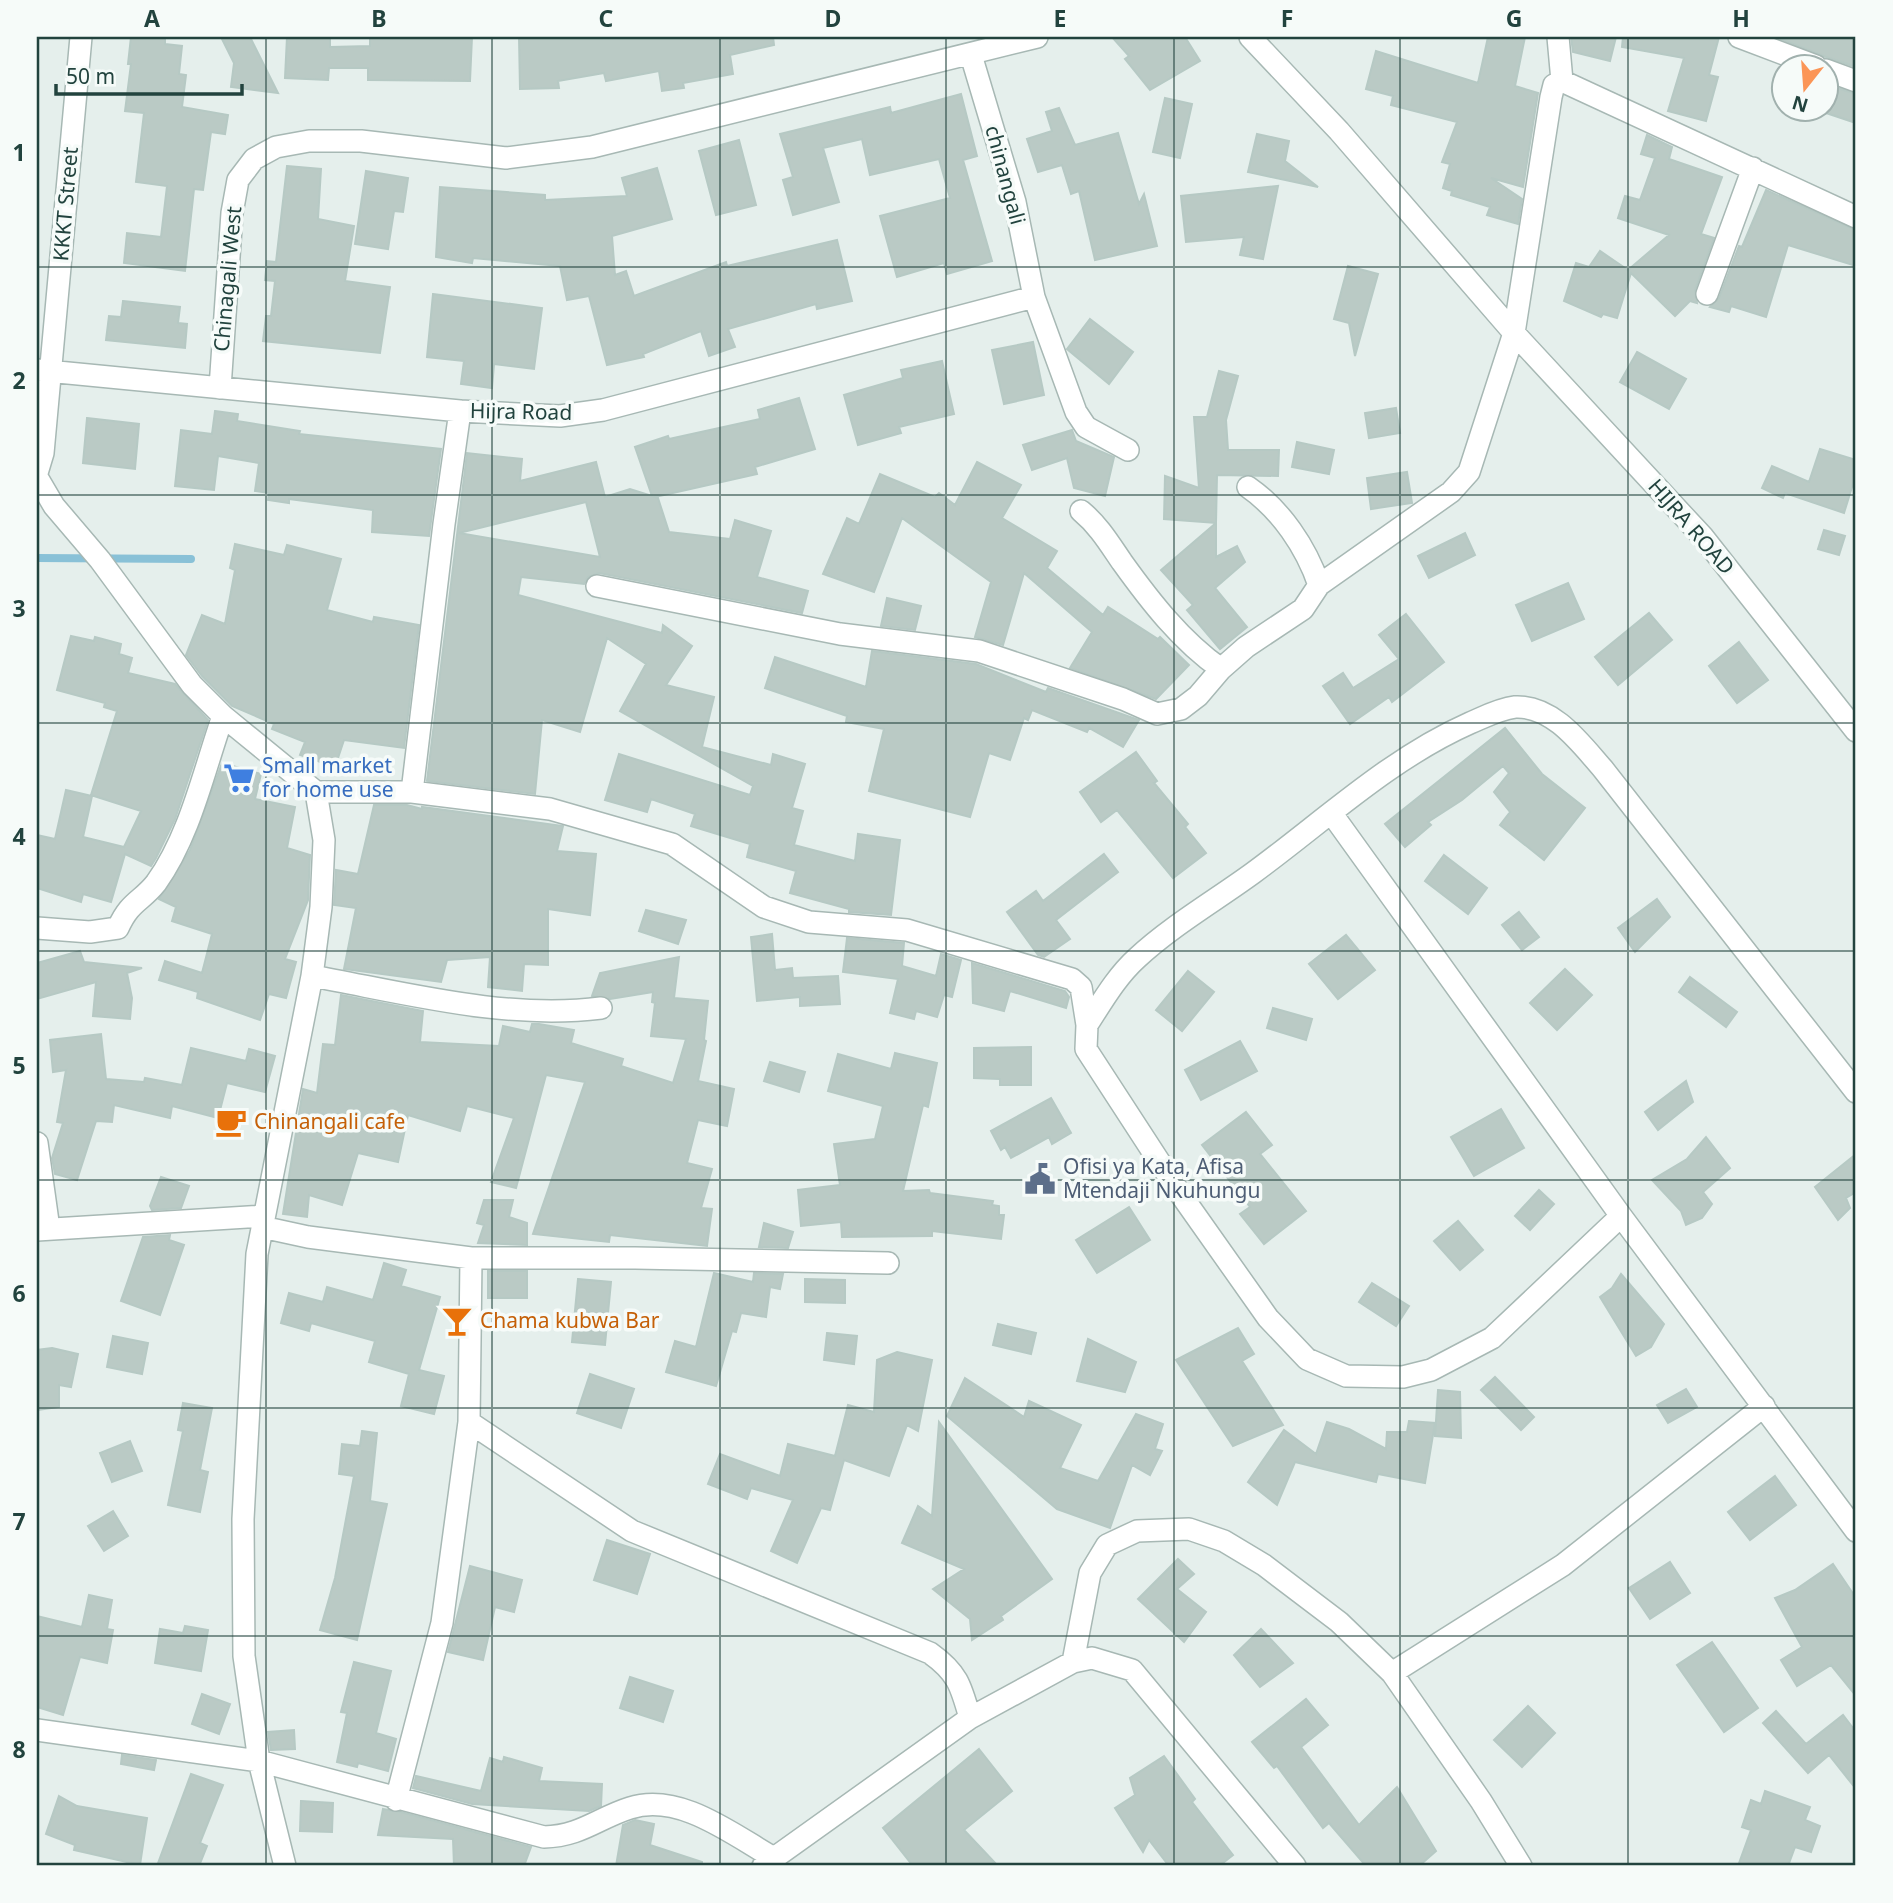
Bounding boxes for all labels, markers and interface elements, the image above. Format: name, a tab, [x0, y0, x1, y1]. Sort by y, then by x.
text: A	[144, 2, 160, 34]
text: B	[371, 2, 387, 34]
text: C	[599, 2, 614, 34]
text: D	[825, 2, 841, 34]
text: E	[1054, 2, 1066, 34]
text: F	[1281, 2, 1293, 34]
text: G	[1506, 2, 1522, 34]
text: H	[1732, 2, 1750, 34]
scale bar	[56, 52, 242, 96]
north arrow	[1770, 52, 1840, 122]
text: 50 m	[66, 62, 115, 90]
text: N	[1789, 90, 1811, 119]
street label: chinangali	[979, 122, 1033, 228]
text: 1	[12, 136, 26, 168]
street label: KKKT Street	[46, 145, 84, 262]
street label: Chinagali West	[207, 205, 247, 353]
text: 2	[12, 364, 26, 396]
street label: Hijra Road	[470, 396, 572, 426]
street label: HIJRA ROAD	[1642, 473, 1741, 580]
text: 3	[12, 592, 26, 624]
place label: Small market for home use	[262, 751, 394, 803]
supermarket icon: Small market for home use	[222, 761, 256, 795]
text: 4	[12, 820, 26, 852]
text: 5	[12, 1049, 26, 1081]
cafe icon: Chinangali cafe	[214, 1105, 248, 1139]
place label: Chinangali cafe	[254, 1107, 405, 1135]
place label: Ofisi ya Kata, Afisa Mtendaji Nkuhungu	[1063, 1152, 1260, 1204]
public building icon: Ofisi ya Kata, Afisa Mtendaji Nkuhungu	[1023, 1162, 1057, 1196]
text: 6	[12, 1277, 26, 1309]
bar icon: Chama kubwa Bar	[440, 1304, 474, 1338]
place label: Chama kubwa Bar	[480, 1306, 660, 1334]
text: 7	[12, 1505, 26, 1537]
text: 8	[12, 1733, 26, 1765]

